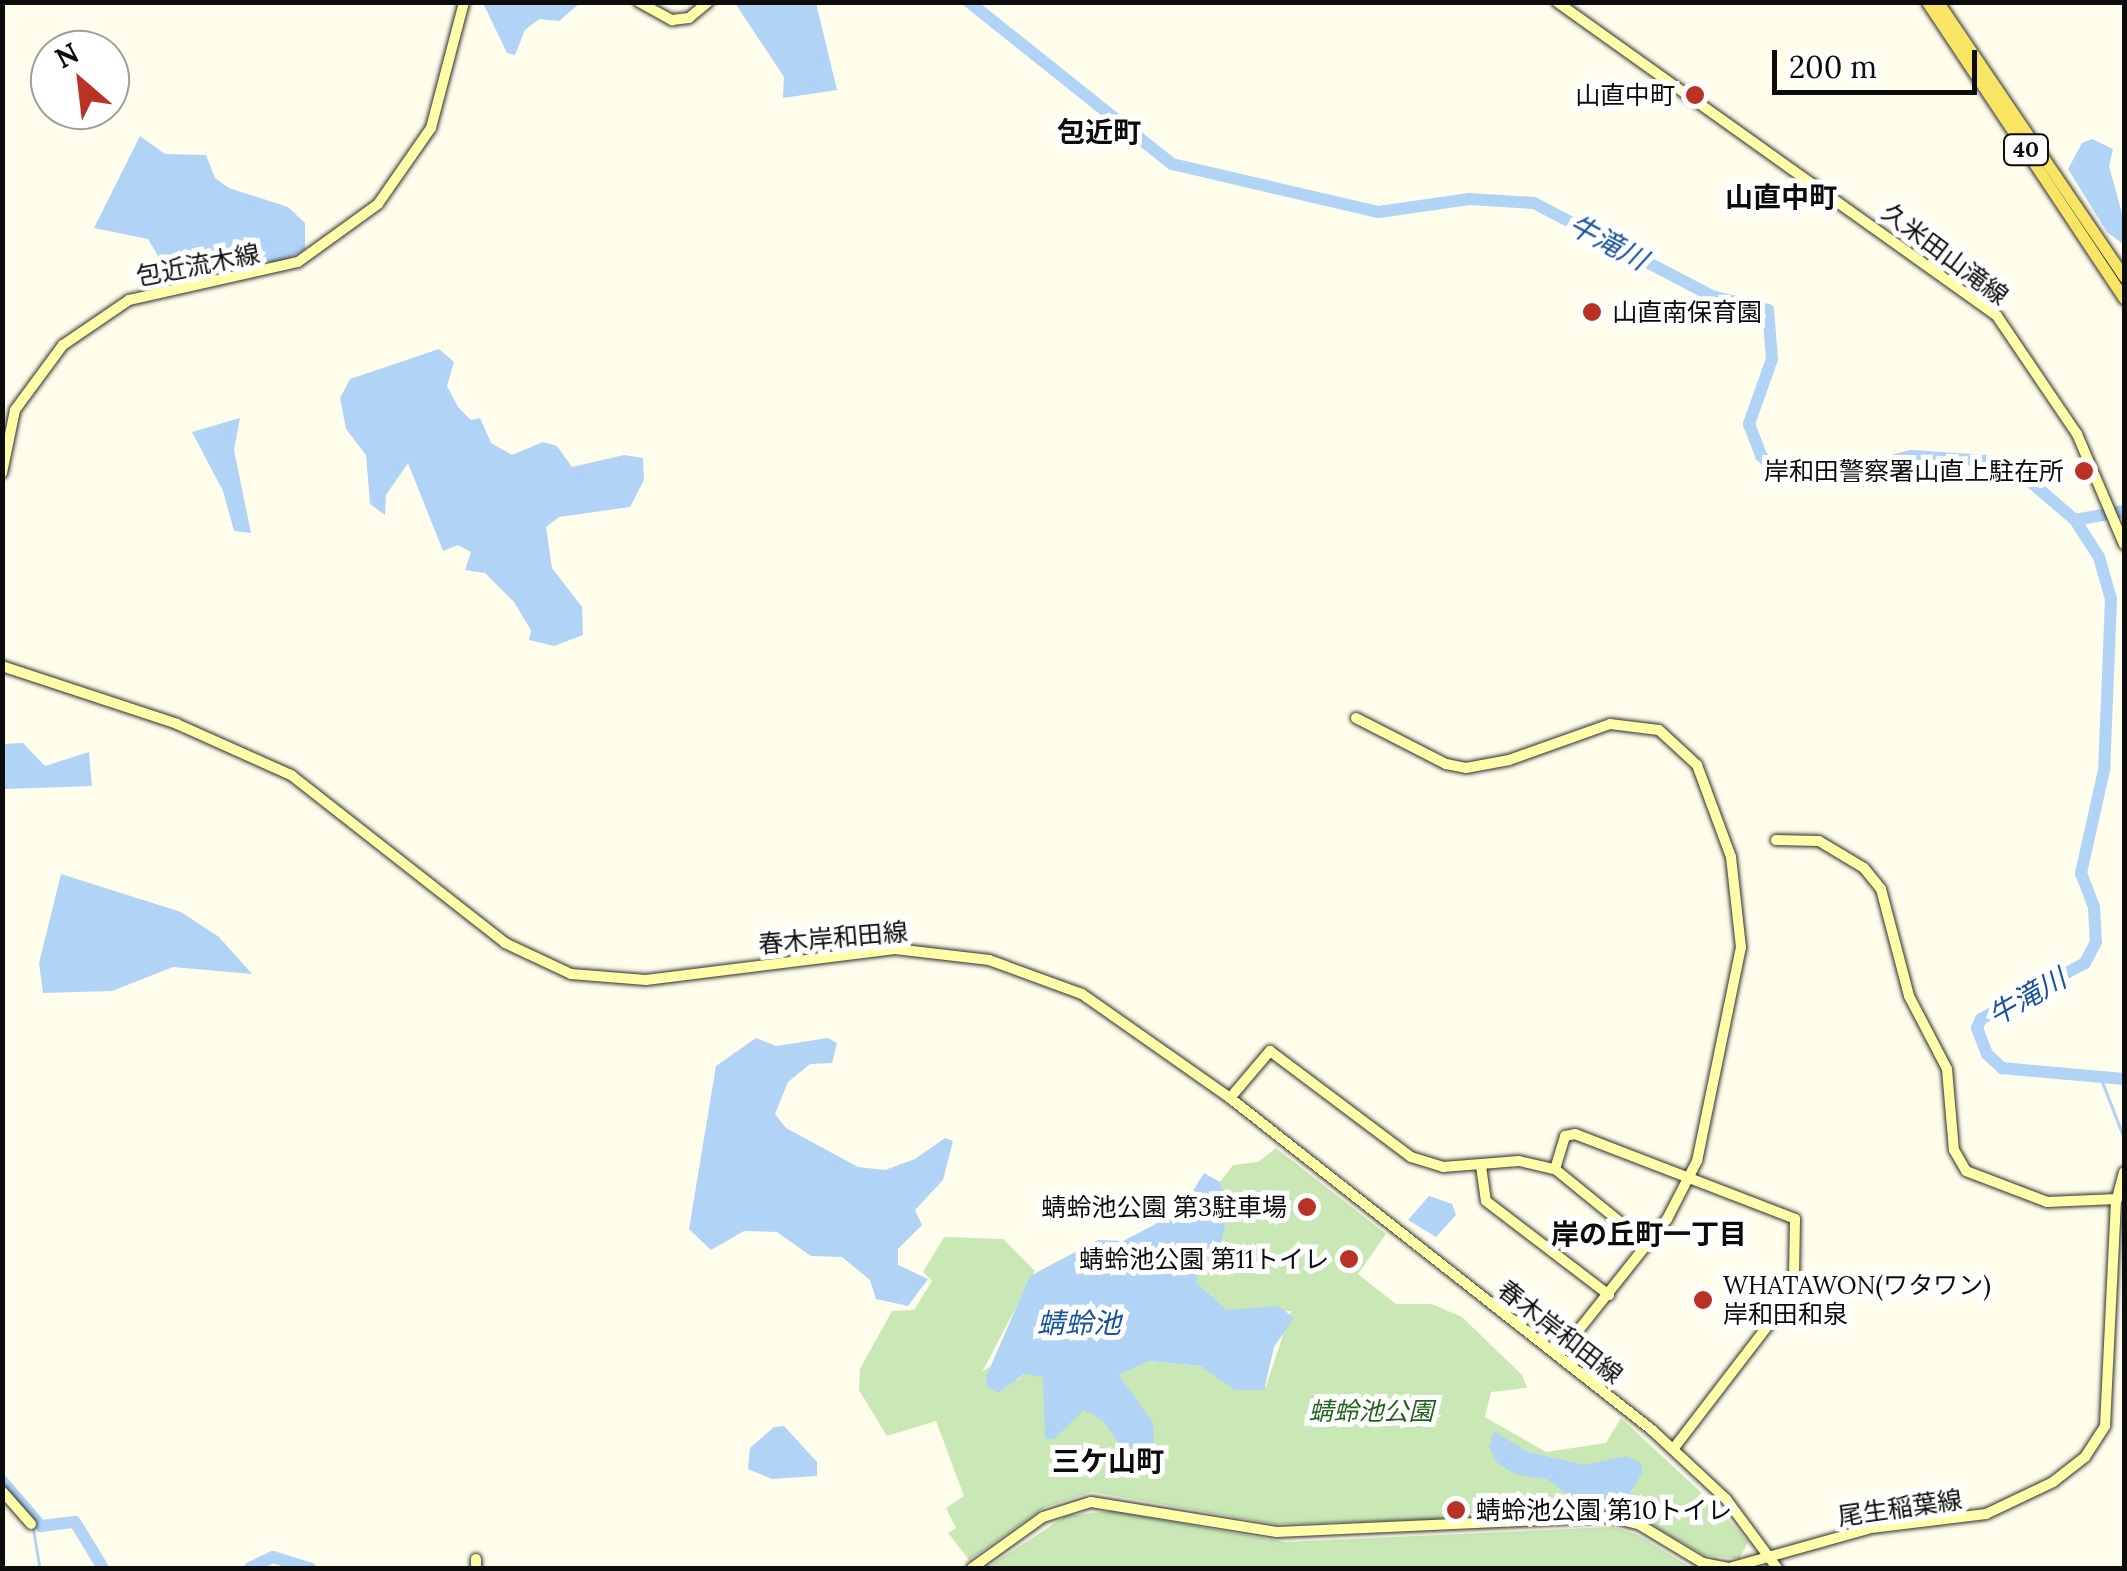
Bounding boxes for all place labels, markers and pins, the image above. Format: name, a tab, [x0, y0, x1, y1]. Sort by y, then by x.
place label: 山直中町	[1575, 80, 1675, 110]
marker: 山直中町	[1684, 84, 1706, 106]
place label: 山直南保育園	[1612, 297, 1762, 327]
marker: 山直南保育園	[1581, 301, 1603, 323]
place label: 岸和田警察署山直上駐在所	[1764, 456, 2064, 486]
marker: 岸和田警察署山直上駐在所	[2073, 460, 2095, 482]
place label: 蜻蛉池公園 第3駐車場	[1042, 1192, 1287, 1222]
marker: 蜻蛉池公園 第3駐車場	[1296, 1196, 1318, 1218]
place label: 蜻蛉池公園 第11トイレ	[1079, 1244, 1329, 1274]
marker: 蜻蛉池公園 第11トイレ	[1338, 1248, 1360, 1270]
place label: WHATAWON(ワタワン) 岸和田和泉	[1723, 1271, 1991, 1330]
marker: WHATAWON(ワタワン) 岸和田和泉	[1692, 1289, 1714, 1311]
place label: 蜻蛉池公園 第10トイレ	[1476, 1495, 1732, 1525]
marker: 蜻蛉池公園 第10トイレ	[1445, 1499, 1467, 1521]

